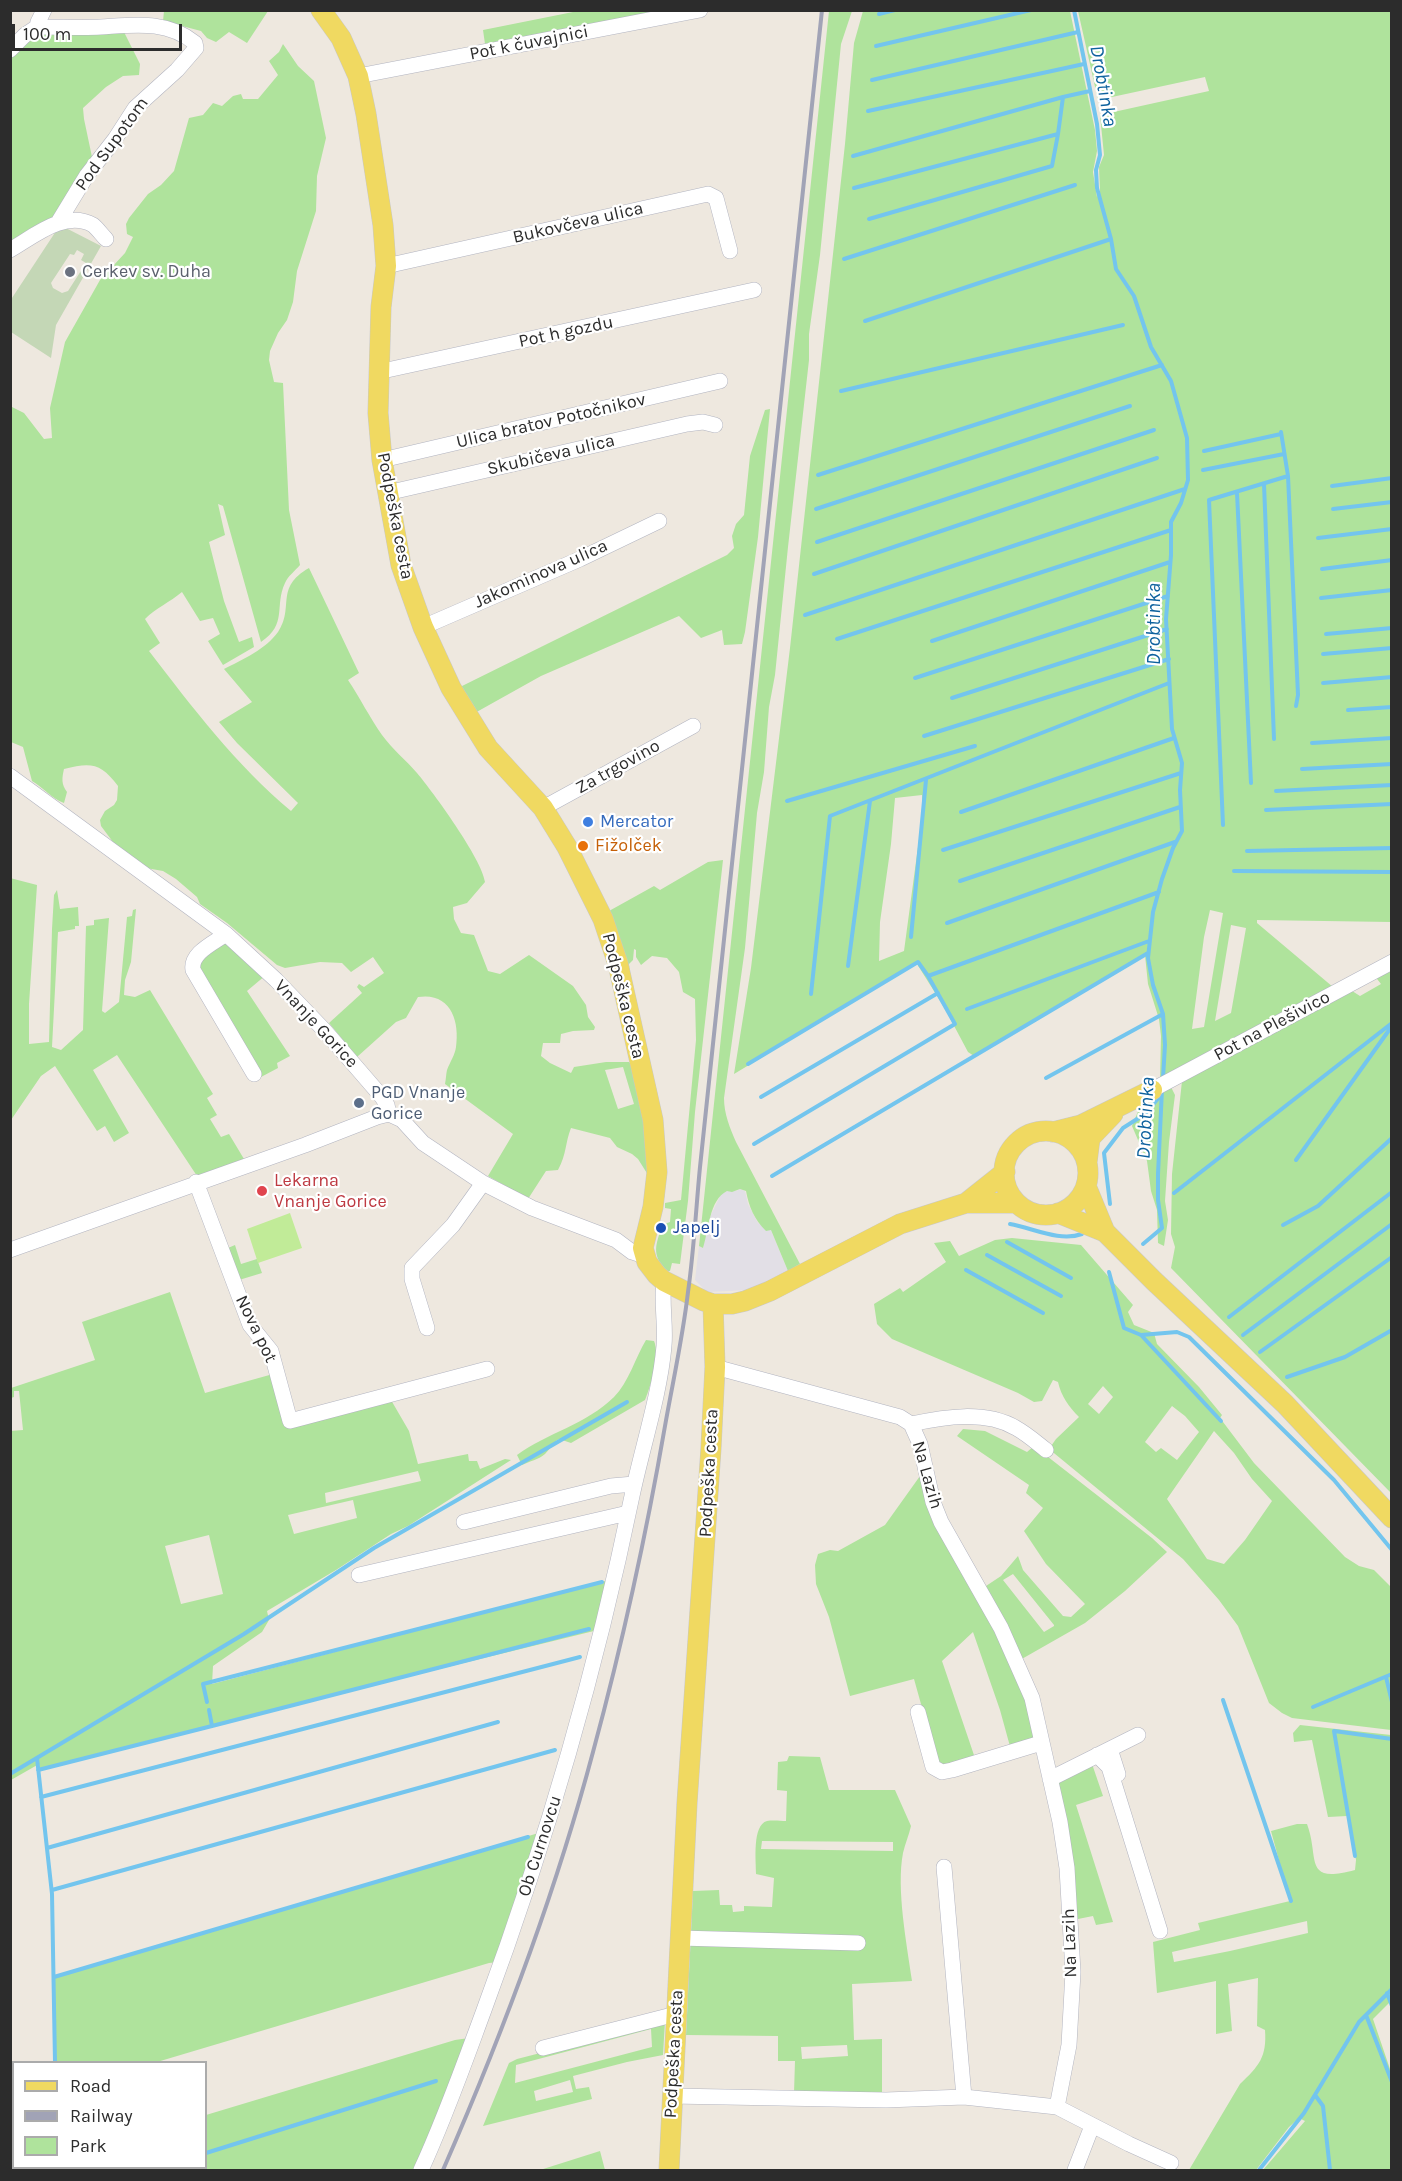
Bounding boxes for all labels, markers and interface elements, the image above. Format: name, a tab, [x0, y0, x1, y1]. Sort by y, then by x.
scale bar	[15, 12, 184, 50]
street label: Pot k čuvajnici	[468, 21, 590, 65]
text: 100 m	[23, 23, 71, 45]
water label: Drobtinka	[1084, 43, 1122, 129]
street label: Pod Supotom	[71, 93, 153, 195]
street label: Bukovčeva ulica	[511, 197, 645, 249]
place label: Cerkev sv. Duha	[82, 261, 211, 283]
marker: Cerkev sv. Duha	[63, 265, 77, 279]
street label: Pot h gozdu	[517, 311, 615, 353]
street label: Ulica bratov Potočnikov	[454, 389, 648, 453]
street label: Skubičeva ulica	[485, 430, 617, 480]
street label: Podpeška cesta	[372, 451, 418, 581]
street label: Jakominova ulica	[471, 535, 611, 613]
water label: Drobtinka	[1142, 583, 1166, 665]
street label: Za trgovino	[572, 735, 664, 799]
place label: Mercator	[600, 811, 673, 833]
marker: Mercator	[581, 815, 595, 829]
place label: Fižolček	[595, 835, 662, 857]
marker: Fižolček	[576, 839, 590, 853]
street label: Podpeška cesta	[597, 931, 649, 1061]
street label: Vnanje Gorice	[270, 975, 362, 1073]
street label: Pot na Plešivico	[1210, 986, 1334, 1066]
water label: Drobtinka	[1132, 1076, 1160, 1160]
place label: PGD Vnanje Gorice	[371, 1082, 465, 1124]
marker: PGD Vnanje Gorice	[352, 1096, 366, 1110]
place label: Lekarna Vnanje Gorice	[274, 1170, 387, 1212]
marker: Lekarna Vnanje Gorice	[255, 1184, 269, 1198]
place label: Japelj	[673, 1217, 721, 1239]
marker: Japelj	[654, 1221, 668, 1235]
street label: Nova pot	[230, 1292, 282, 1366]
street label: Podpeška cesta	[695, 1408, 723, 1538]
street label: Na Lazih	[907, 1439, 947, 1511]
street label: Ob Curnovcu	[514, 1793, 566, 1899]
street label: Na Lazih	[1058, 1908, 1082, 1978]
street label: Podpeška cesta	[660, 1989, 688, 2119]
legend	[12, 2061, 207, 2169]
text: Road	[70, 2075, 111, 2097]
text: Railway	[70, 2105, 133, 2127]
text: Park	[70, 2135, 107, 2157]

